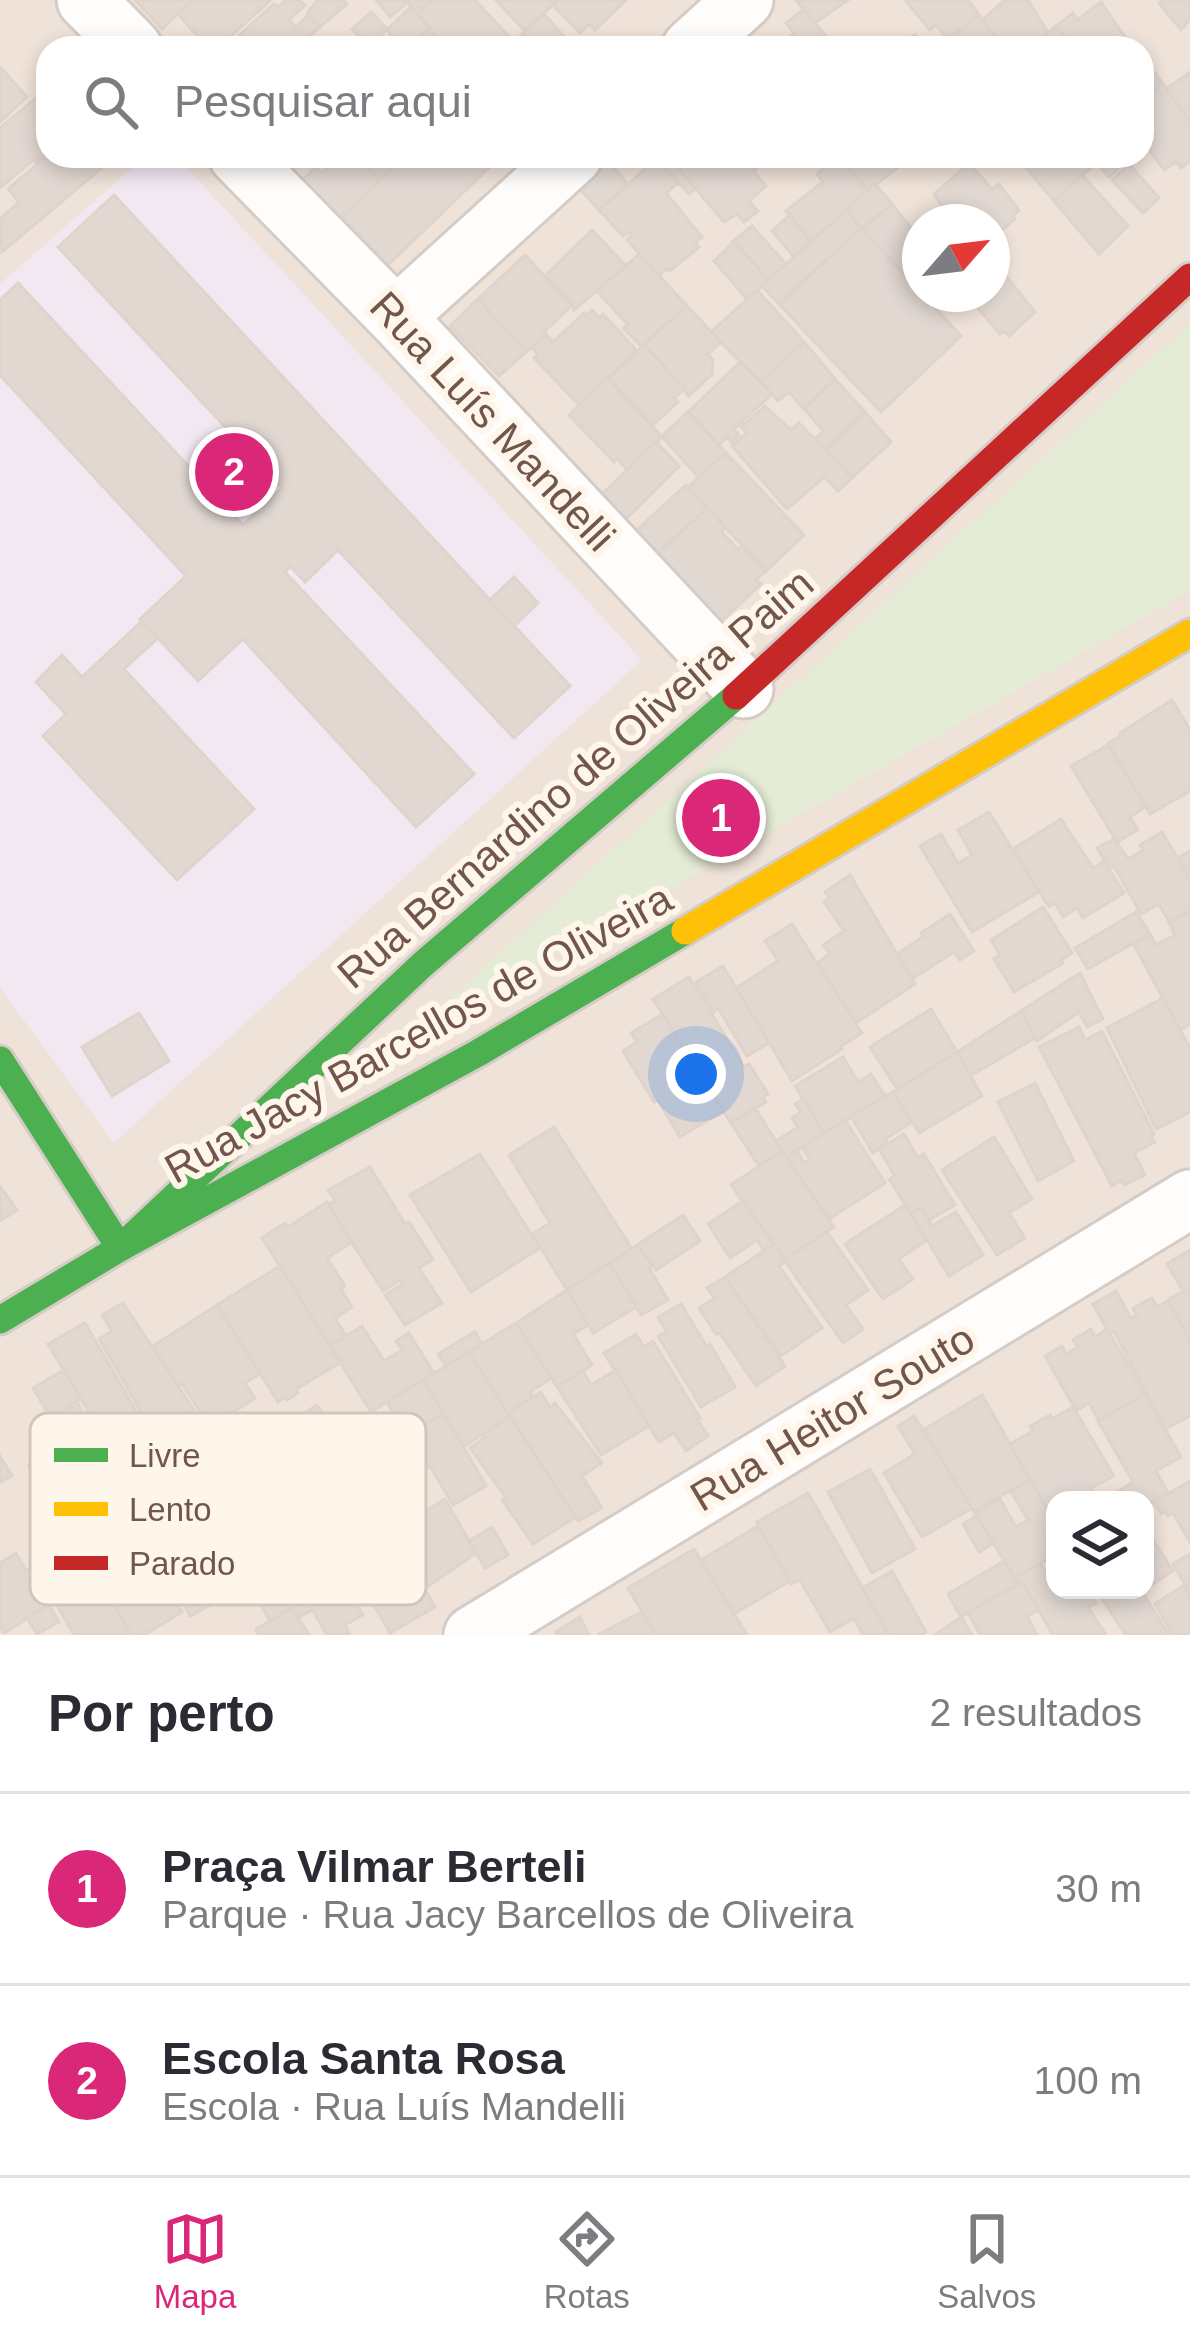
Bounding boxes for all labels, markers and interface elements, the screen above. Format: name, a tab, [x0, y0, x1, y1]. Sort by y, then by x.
search box	[36, 36, 1154, 168]
icon: search	[78, 69, 144, 135]
text: Pesquisar aqui	[174, 76, 472, 127]
north arrow	[902, 204, 1010, 312]
street label: Rua Luís Mandelli	[361, 282, 624, 560]
pin: 2	[195, 427, 273, 517]
street label: Rua Bernardino de Oliveira Paim	[328, 559, 822, 998]
pin: 1	[682, 773, 760, 863]
street label: Rua Jacy Barcellos de Oliveira	[157, 874, 680, 1193]
your location	[666, 1044, 726, 1104]
street label: Rua Heitor Souto	[682, 1314, 982, 1521]
legend	[30, 1413, 426, 1605]
text: Livre	[129, 1437, 201, 1474]
text: Lento	[129, 1491, 212, 1528]
map controls	[1046, 1491, 1154, 1599]
button: layers	[1046, 1491, 1154, 1599]
text: Parado	[129, 1545, 235, 1582]
text: Por perto	[48, 1685, 275, 1742]
text: 2 resultados	[930, 1691, 1142, 1734]
text: Praça Vilmar Berteli	[162, 1841, 586, 1892]
text: 1	[76, 1867, 98, 1910]
text: 30 m	[1055, 1867, 1142, 1910]
text: Parque · Rua Jacy Barcellos de Oliveira	[162, 1893, 853, 1936]
text: Escola Santa Rosa	[162, 2033, 565, 2084]
text: 2	[76, 2059, 98, 2102]
text: 100 m	[1034, 2059, 1142, 2102]
text: Escola · Rua Luís Mandelli	[162, 2085, 626, 2128]
tab: Mapa	[154, 2206, 236, 2316]
tab: Rotas	[544, 2206, 630, 2316]
tab: Salvos	[937, 2206, 1036, 2316]

